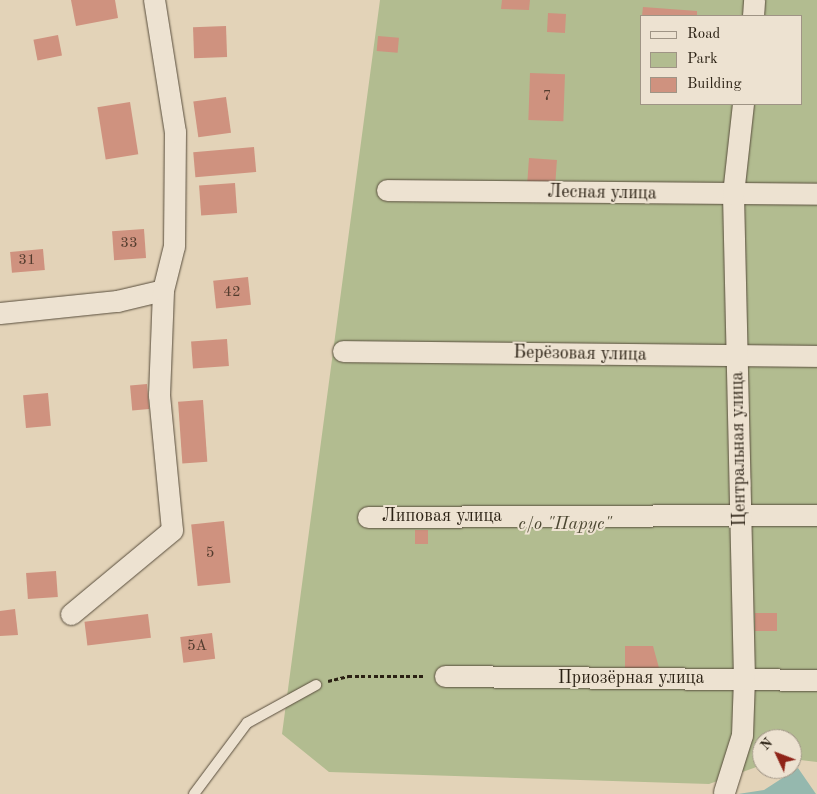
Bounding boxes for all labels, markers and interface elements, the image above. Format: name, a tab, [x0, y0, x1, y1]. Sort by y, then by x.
legend	[640, 15, 802, 105]
text: Road	[687, 27, 720, 42]
text: Park	[687, 52, 718, 67]
text: Building	[687, 77, 742, 92]
house number: 7	[543, 88, 551, 106]
street label: Лесная улица	[547, 181, 657, 205]
house number: 33	[120, 235, 138, 253]
house number: 31	[18, 252, 36, 270]
house number: 42	[223, 284, 241, 302]
street label: Берёзовая улица	[513, 342, 647, 366]
street label: Центральная улица	[727, 371, 751, 527]
street label: Липовая улица	[382, 505, 502, 527]
park label: с/о "Парус"	[518, 513, 612, 535]
house number: 5	[206, 545, 214, 563]
house number: 5А	[187, 638, 207, 656]
street label: Приозёрная улица	[558, 667, 704, 689]
north arrow	[752, 729, 802, 779]
text: N	[758, 736, 776, 753]

